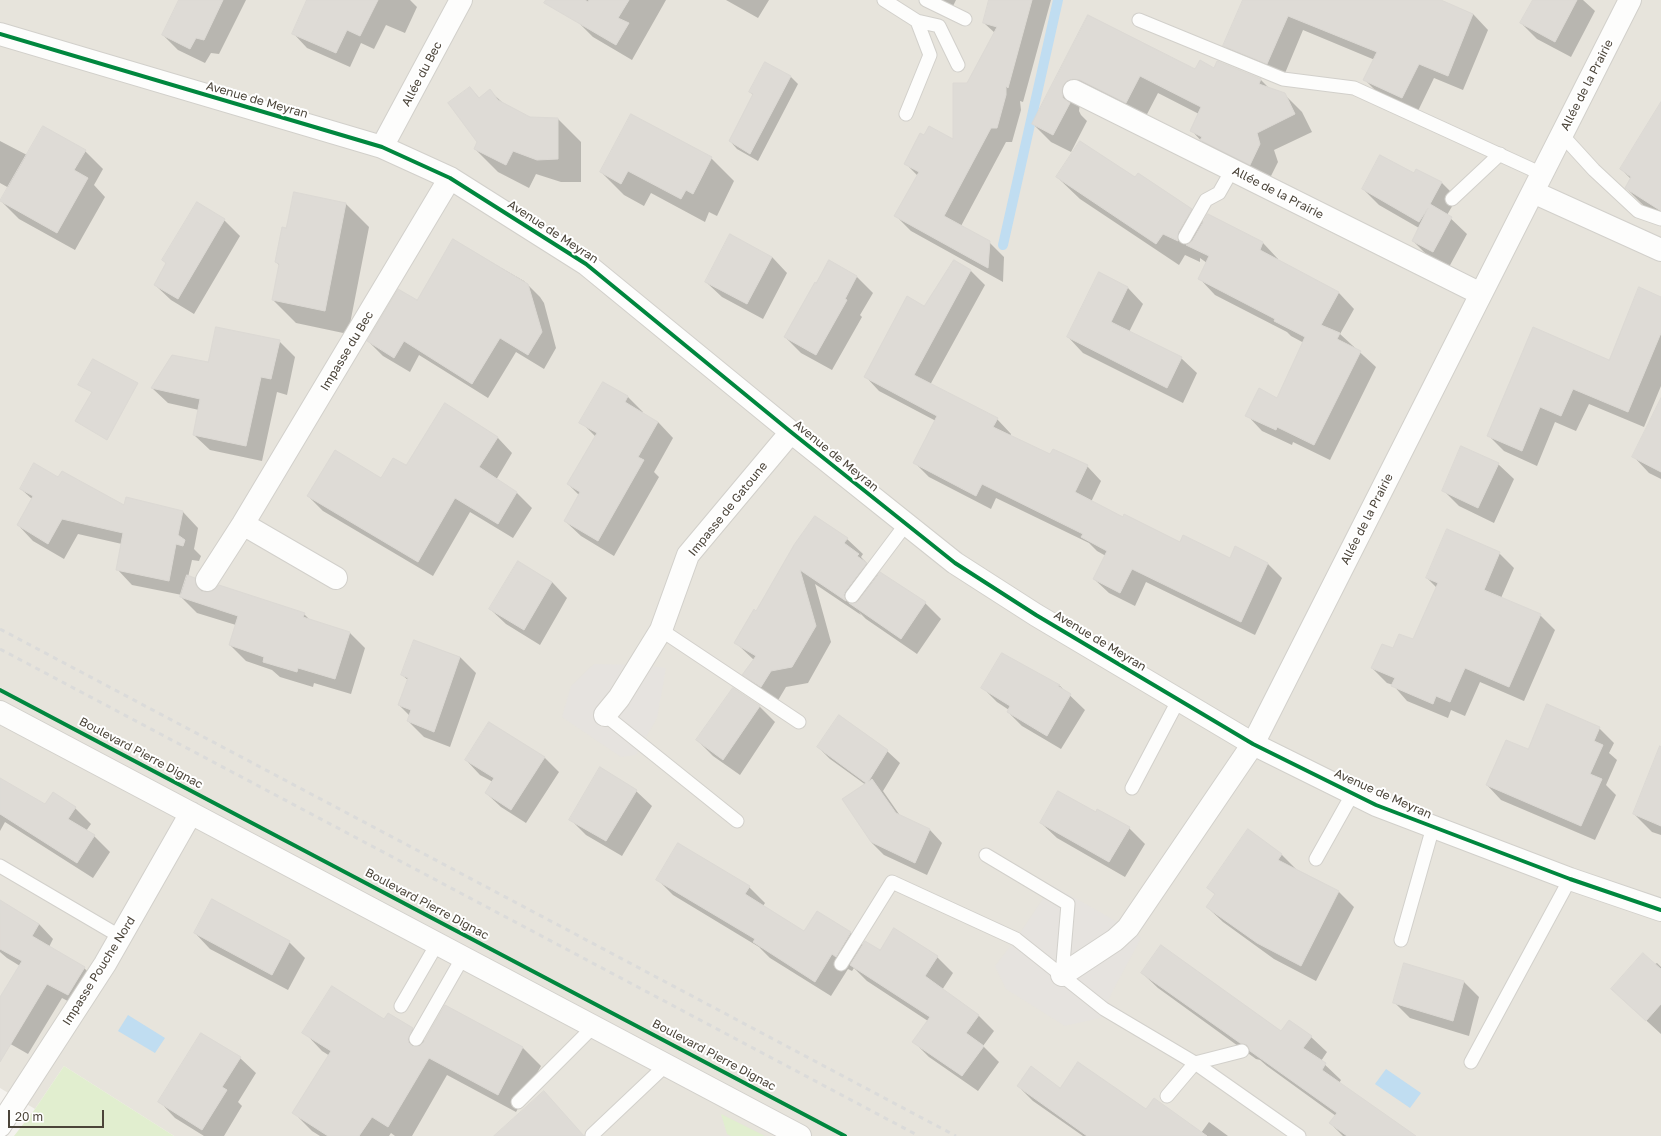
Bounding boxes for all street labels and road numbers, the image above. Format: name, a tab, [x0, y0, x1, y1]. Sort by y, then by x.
street label: Allée de la Prairie	[1558, 37, 1616, 133]
street label: Allée du Bec	[399, 39, 445, 109]
street label: Avenue de Meyran	[204, 79, 310, 121]
street label: Allée de la Prairie	[1230, 164, 1326, 222]
street label: Avenue de Meyran	[505, 197, 601, 267]
street label: Impasse du Bec	[318, 309, 376, 393]
street label: Avenue de Meyran	[791, 417, 881, 495]
street label: Impasse de Gatoune	[685, 459, 771, 559]
street label: Allée de la Prairie	[1338, 471, 1396, 567]
street label: Avenue de Meyran	[1051, 608, 1149, 674]
street label: Boulevard Pierre Dignac	[77, 714, 205, 792]
street label: Avenue de Meyran	[1332, 766, 1434, 822]
street label: Boulevard Pierre Dignac	[363, 865, 491, 943]
street label: Impasse Pouche Nord	[60, 914, 138, 1028]
street label: Boulevard Pierre Dignac	[650, 1016, 778, 1094]

